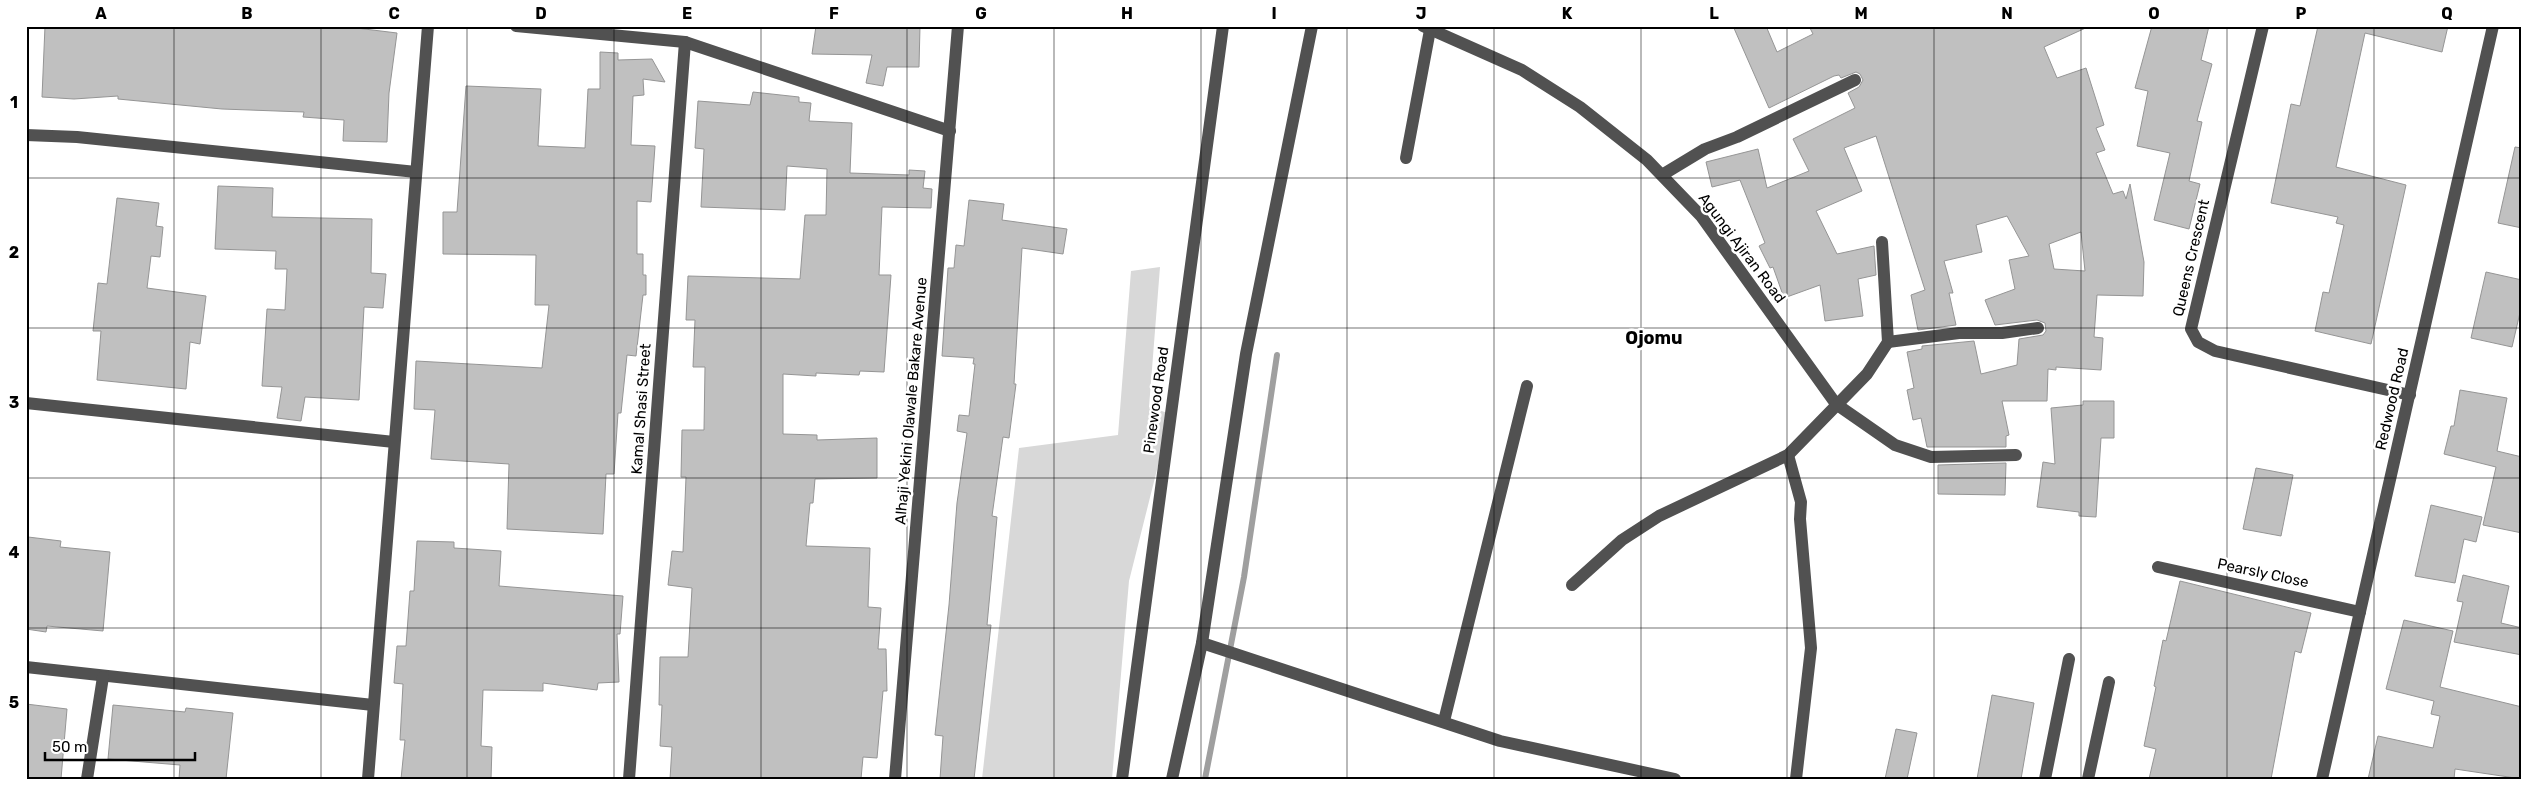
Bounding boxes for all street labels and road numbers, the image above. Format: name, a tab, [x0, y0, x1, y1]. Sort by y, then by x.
street label: Agungi Ajiran Road	[1695, 189, 1789, 307]
street label: Queens Crescent	[2169, 198, 2213, 318]
street label: Alhaji Yekini Olawale Bakare Avenue	[891, 277, 931, 525]
street label: Kamal Shasi Street	[627, 343, 655, 475]
street label: Pinewood Road	[1140, 345, 1172, 455]
street label: Redwood Road	[2372, 346, 2412, 452]
street label: Pearsly Close	[2216, 555, 2310, 591]

